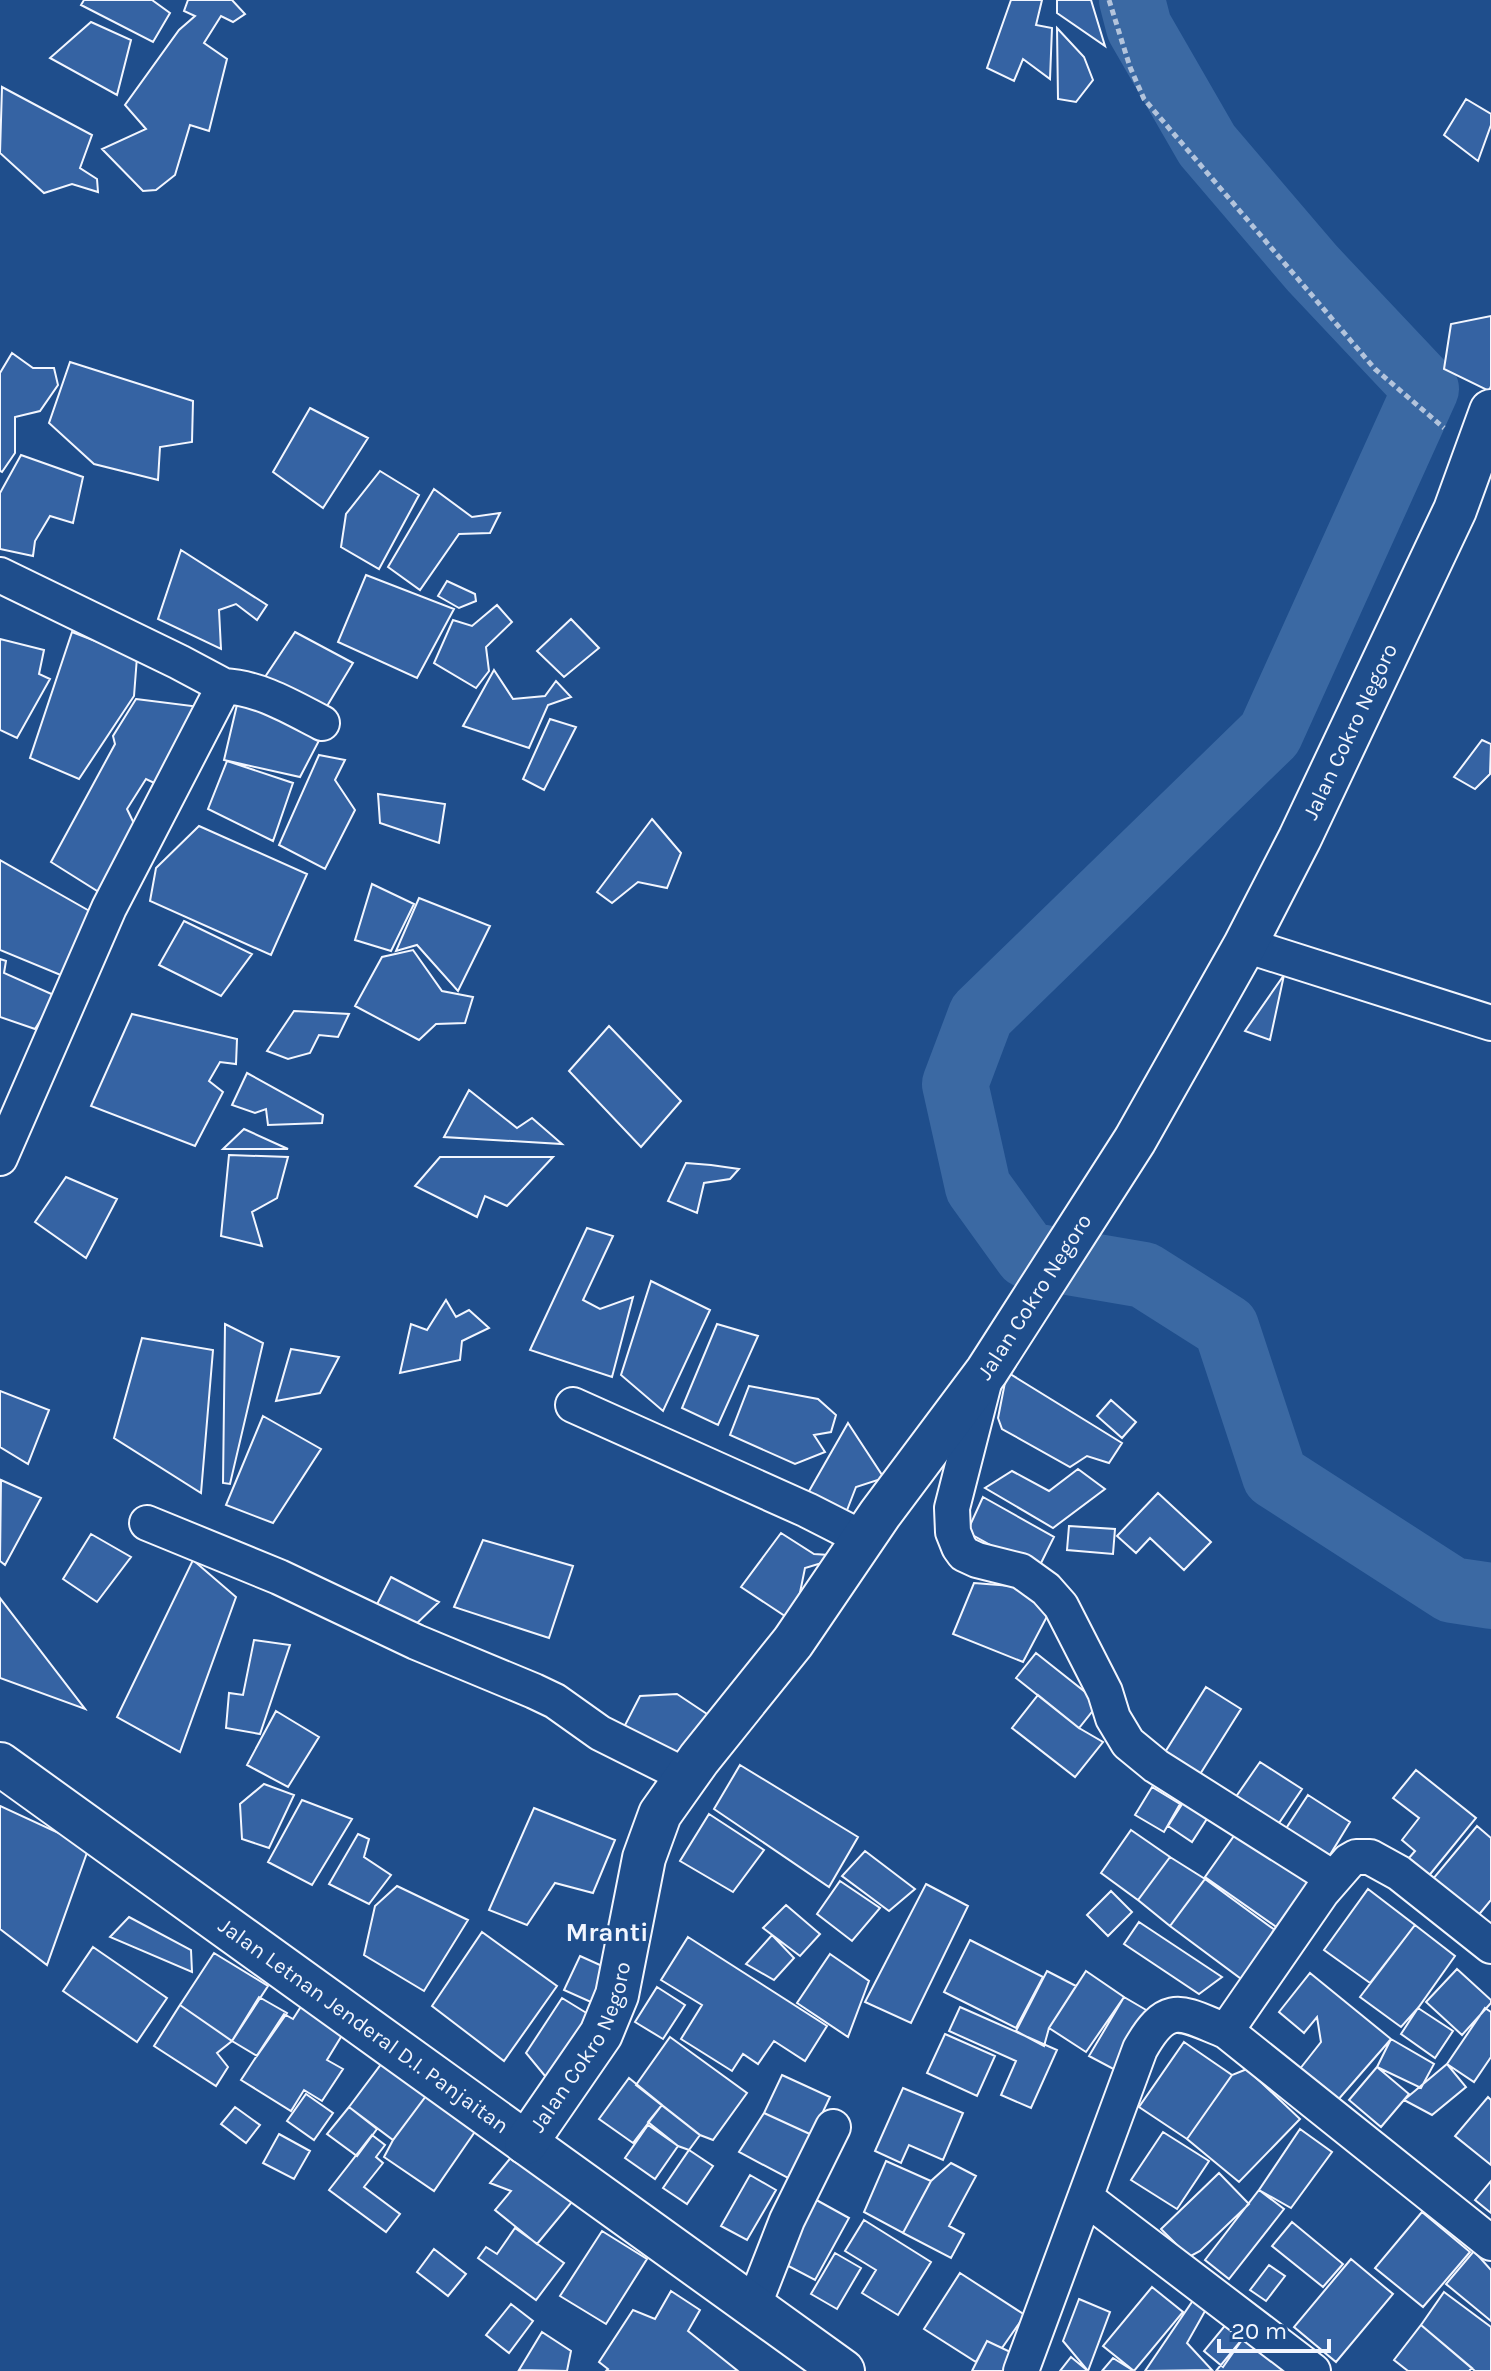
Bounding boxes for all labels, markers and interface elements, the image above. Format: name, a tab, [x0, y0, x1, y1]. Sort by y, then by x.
street label: Jalan Cokro Negoro	[1298, 639, 1403, 824]
street label: Jalan Cokro Negoro	[972, 1209, 1097, 1385]
street label: Jalan Letnan Jenderal D.I. Panjaitan	[213, 1912, 514, 2139]
district label: Mranti	[565, 1917, 649, 1948]
street label: Jalan Cokro Negoro	[524, 1960, 636, 2137]
scale bar	[1219, 2303, 1329, 2353]
text: 20 m	[1231, 2317, 1287, 2345]

